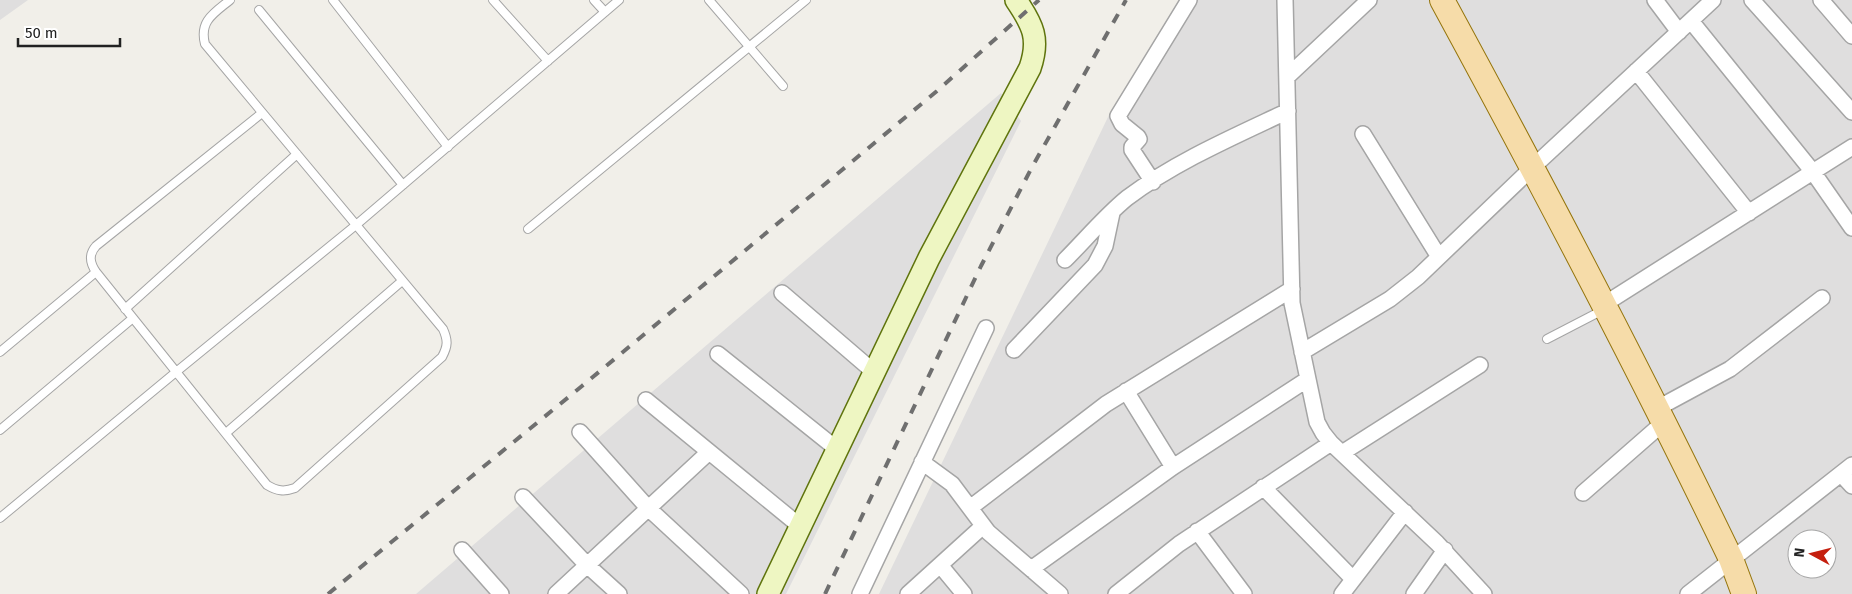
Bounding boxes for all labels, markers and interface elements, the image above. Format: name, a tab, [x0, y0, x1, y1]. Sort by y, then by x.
scale bar	[18, 15, 120, 47]
text: 50 m	[25, 24, 58, 42]
north arrow	[1787, 529, 1837, 579]
text: N	[1791, 547, 1809, 558]

